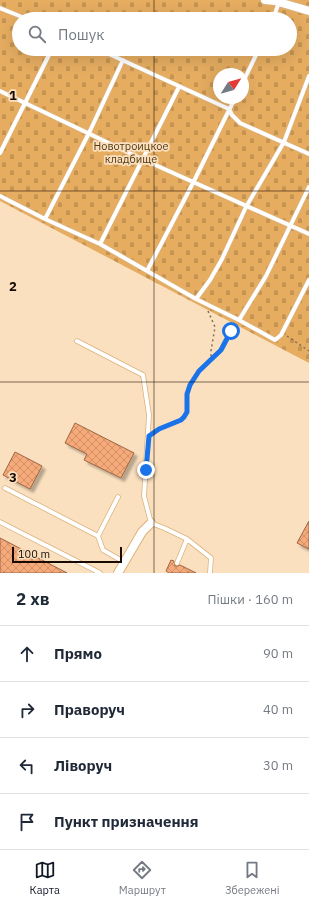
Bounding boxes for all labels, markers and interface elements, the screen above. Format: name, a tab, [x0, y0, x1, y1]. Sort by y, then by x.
search box	[12, 12, 297, 56]
icon: search	[26, 23, 48, 45]
text: Пошук	[58, 25, 105, 44]
north arrow	[213, 68, 249, 104]
text: 1	[9, 87, 17, 104]
park label: Новотроицкое кладбище	[94, 139, 168, 166]
text: 2	[9, 278, 17, 295]
route start	[222, 322, 240, 340]
route end	[137, 461, 155, 479]
text: 3	[9, 469, 17, 486]
scale bar	[12, 545, 122, 564]
text: 100 m	[18, 547, 50, 561]
text: 2 хв	[16, 588, 50, 610]
text: Пішки · 160 m	[207, 591, 293, 608]
icon: ahead	[16, 643, 38, 665]
text: Прямо	[54, 644, 102, 663]
text: 90 m	[263, 645, 293, 662]
icon: right	[16, 699, 38, 721]
text: Праворуч	[54, 700, 125, 719]
text: 40 m	[263, 701, 293, 718]
icon: left	[16, 755, 38, 777]
text: Ліворуч	[54, 756, 112, 775]
text: 30 m	[263, 757, 293, 774]
icon: arrive	[16, 811, 38, 833]
text: Пункт призначення	[54, 812, 199, 831]
tab: Карта	[30, 859, 60, 897]
tab: Маршрут	[119, 859, 166, 897]
tab: Збережені	[225, 859, 279, 897]

